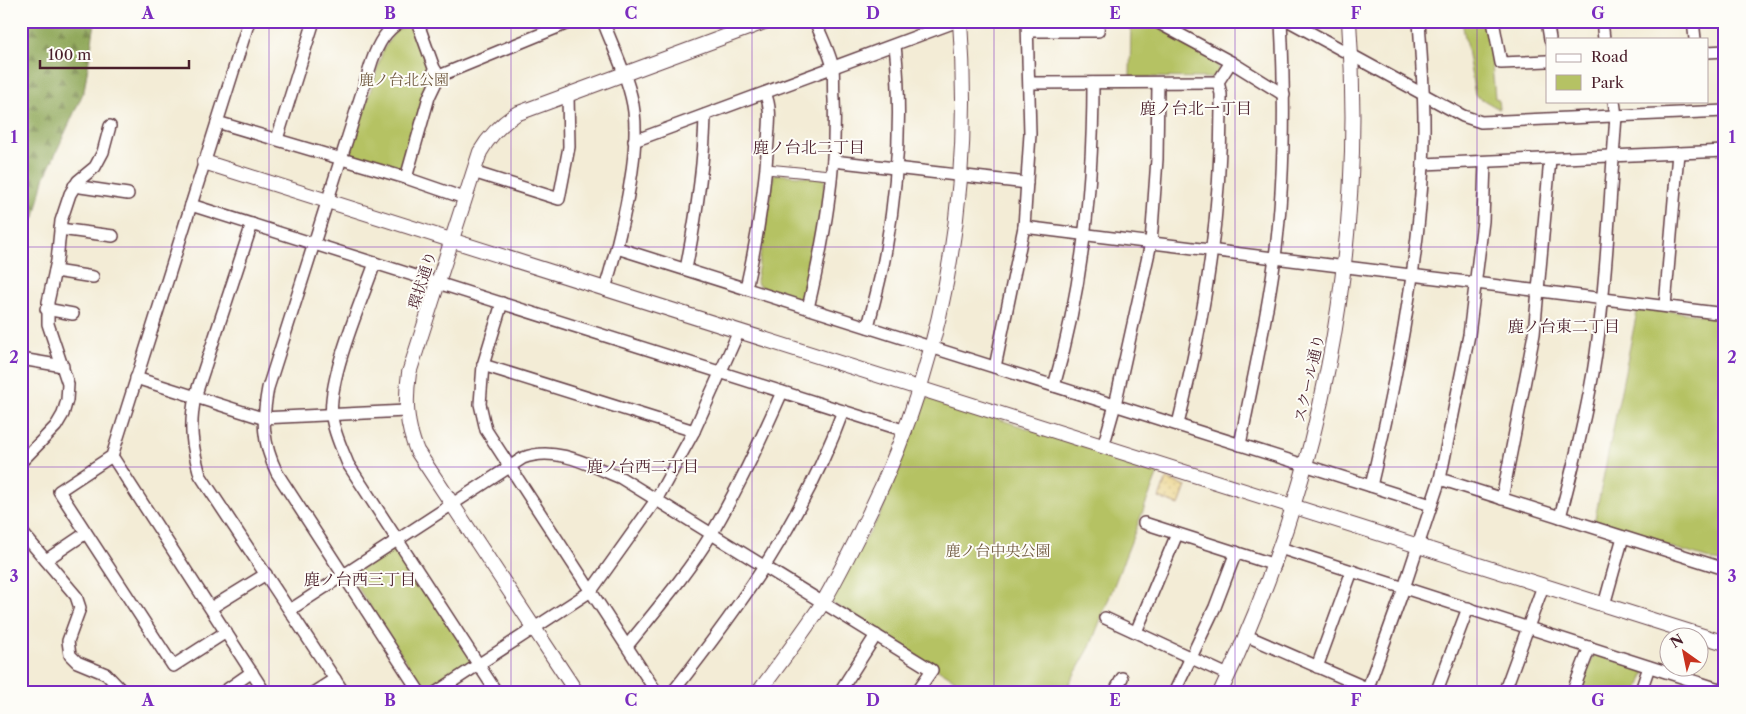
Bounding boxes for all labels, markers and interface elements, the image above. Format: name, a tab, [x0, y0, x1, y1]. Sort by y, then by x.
text: A	[141, 3, 155, 23]
text: B	[384, 3, 396, 23]
text: C	[625, 3, 637, 23]
text: D	[866, 3, 880, 23]
text: E	[1109, 3, 1121, 23]
text: F	[1351, 3, 1362, 23]
text: G	[1591, 3, 1605, 23]
scale bar	[40, 38, 189, 70]
legend	[1546, 38, 1708, 102]
text: 100 m	[48, 45, 91, 64]
text: Road	[1591, 47, 1628, 66]
park label: 鹿ノ台北公園	[359, 70, 449, 89]
text: Park	[1591, 73, 1625, 92]
district label: 鹿ノ台北一丁目	[1140, 98, 1252, 118]
text: 1	[10, 127, 18, 147]
text: 1	[1728, 127, 1736, 147]
district label: 鹿ノ台北二丁目	[753, 137, 865, 157]
street label: 環状通り	[404, 249, 440, 311]
district label: 鹿ノ台東二丁目	[1508, 316, 1620, 336]
street label: スクール通り	[1290, 332, 1328, 424]
text: 2	[9, 347, 19, 367]
text: 2	[1727, 347, 1737, 367]
district label: 鹿ノ台西二丁目	[587, 456, 699, 476]
park label: 鹿ノ台中央公園	[945, 541, 1051, 560]
text: 3	[9, 566, 19, 586]
text: 3	[1727, 566, 1737, 586]
district label: 鹿ノ台西三丁目	[304, 569, 416, 589]
north arrow	[1658, 626, 1708, 676]
text: N	[1667, 630, 1687, 652]
text: A	[141, 690, 155, 710]
text: B	[384, 690, 396, 710]
text: C	[625, 690, 637, 710]
text: D	[866, 690, 880, 710]
text: E	[1109, 690, 1121, 710]
text: F	[1351, 690, 1362, 710]
text: G	[1591, 690, 1605, 710]

